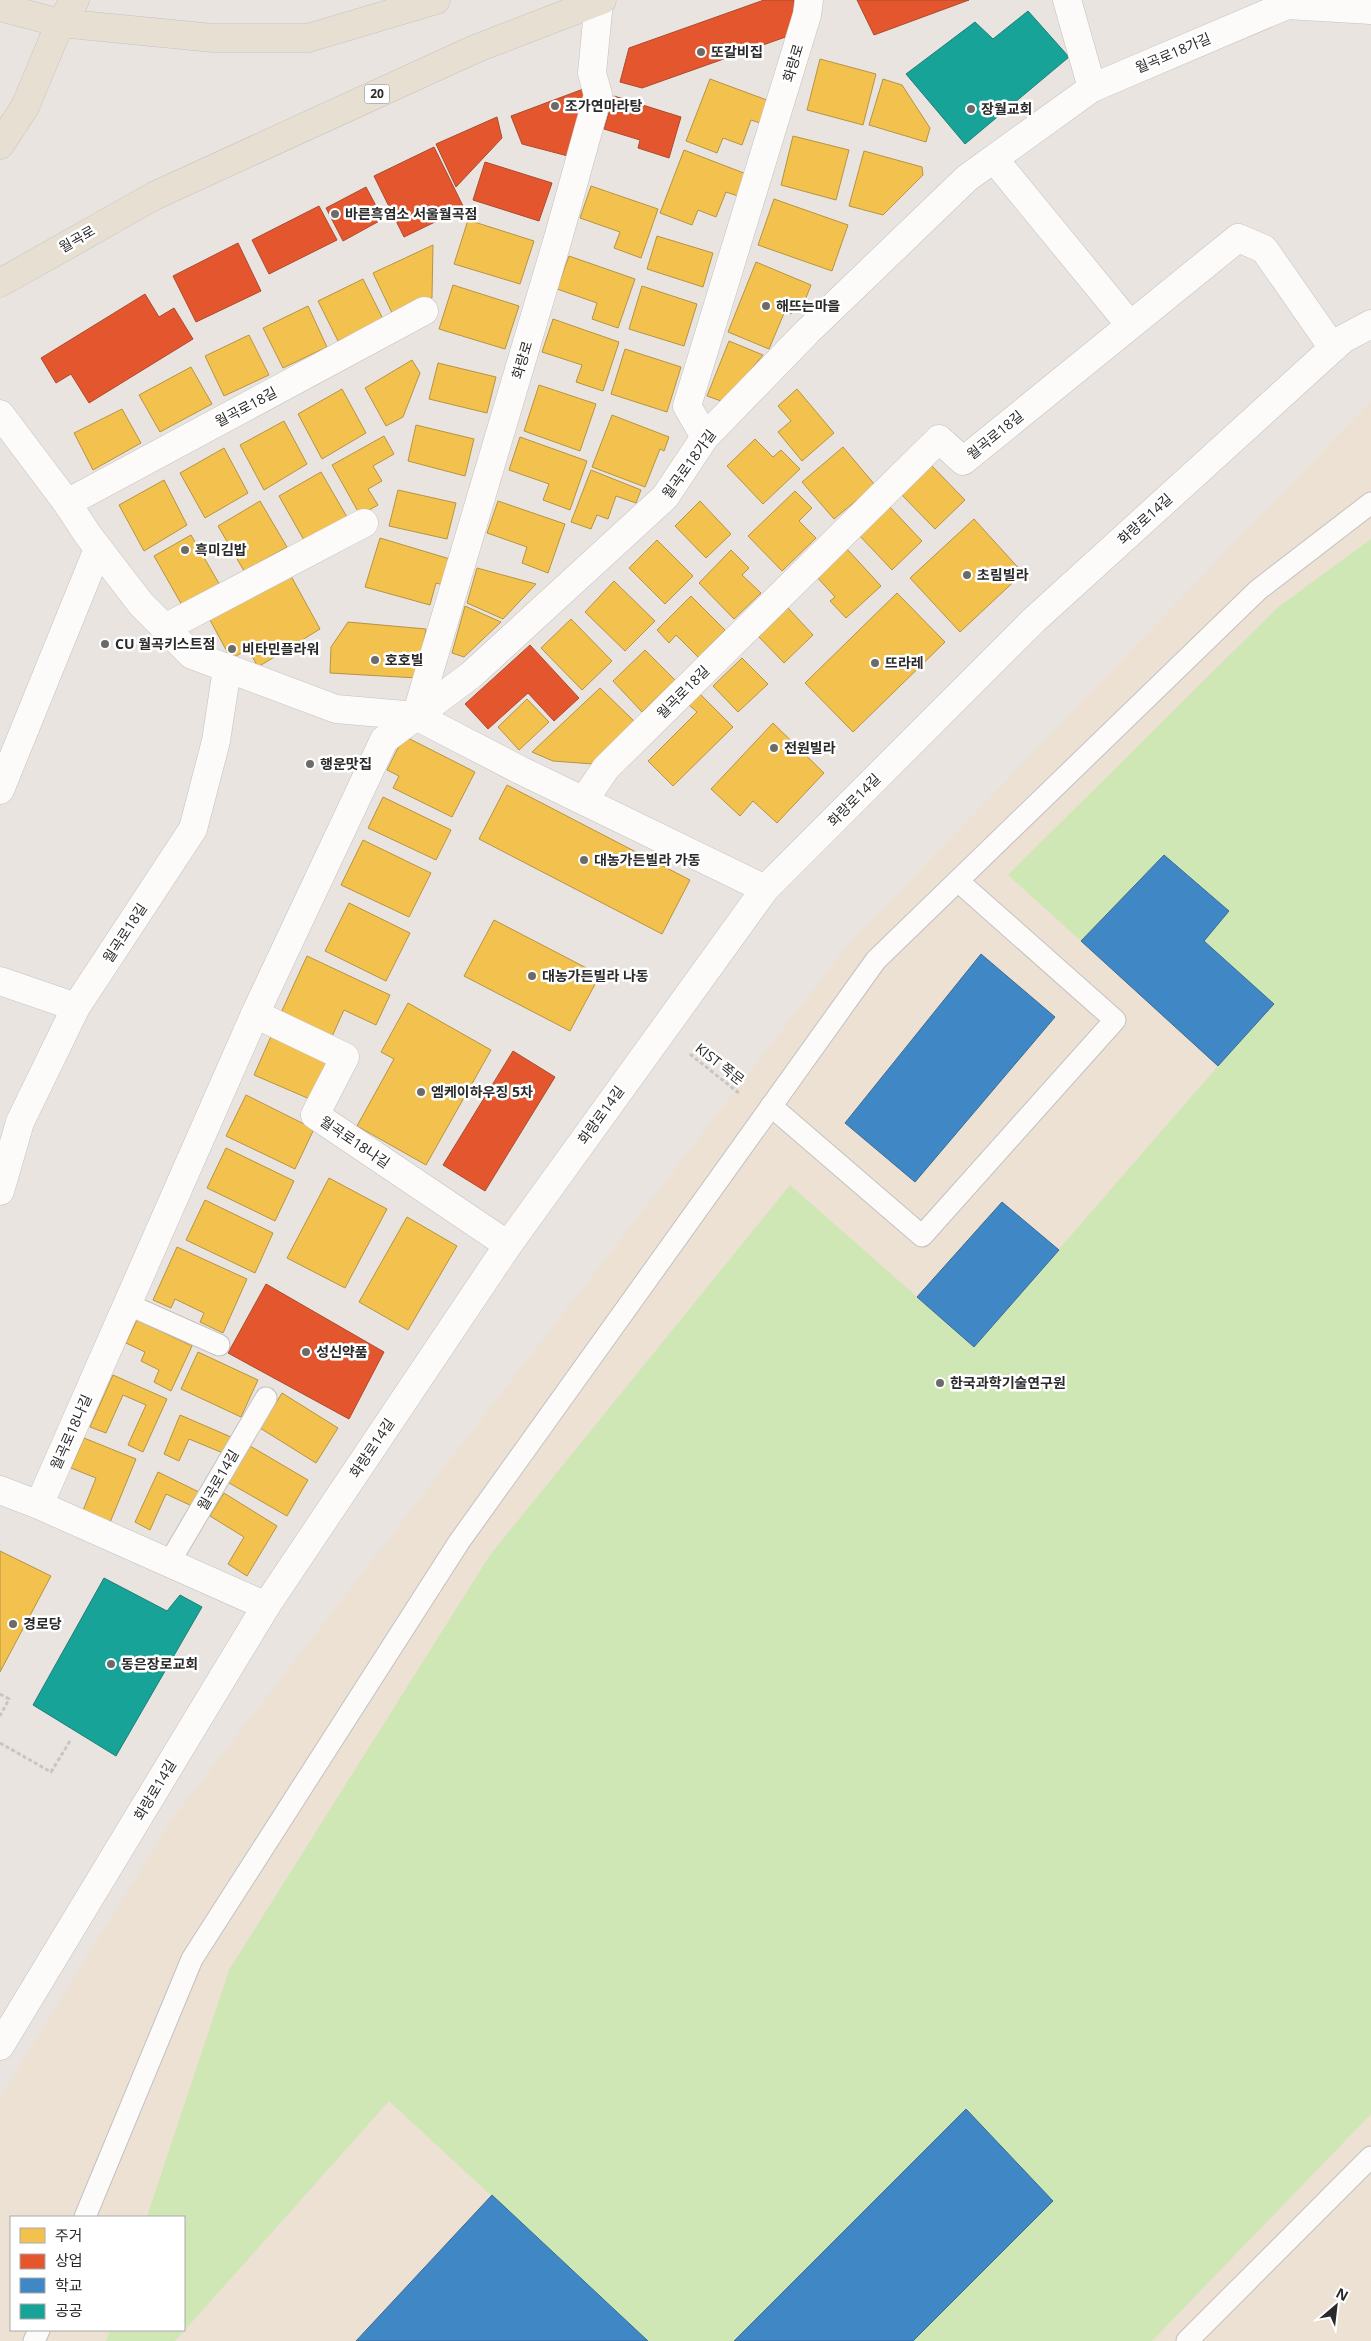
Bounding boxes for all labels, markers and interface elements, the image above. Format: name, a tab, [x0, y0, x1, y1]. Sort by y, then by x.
street label: 월곡로18가길	[1132, 28, 1214, 77]
street label: 화랑로	[778, 41, 807, 84]
place label: 또갈비집	[711, 42, 763, 61]
marker: 또갈비집	[695, 46, 707, 58]
road number: 20	[364, 85, 390, 104]
place label: 조가연마라탕	[565, 96, 642, 115]
place label: 장월교회	[981, 99, 1033, 118]
marker: 조가연마라탕	[549, 100, 561, 112]
marker: 장월교회	[965, 103, 977, 115]
place label: 바른흑염소 서울월곡점	[345, 204, 477, 223]
marker: 바른흑염소 서울월곡점	[329, 208, 341, 220]
street label: 월곡로	[55, 221, 98, 256]
place label: 해뜨는마을	[776, 296, 841, 315]
marker: 해뜨는마을	[760, 300, 772, 312]
street label: 화랑로	[507, 338, 536, 381]
street label: 월곡로18길	[211, 382, 280, 431]
street label: 월곡로18길	[962, 406, 1027, 463]
street label: 월곡로18가길	[657, 426, 720, 502]
street label: 화랑로14길	[1113, 489, 1176, 548]
place label: 흑미김밥	[195, 540, 247, 559]
marker: 흑미김밥	[179, 544, 191, 556]
place label: 초림빌라	[977, 565, 1029, 584]
marker: 초림빌라	[961, 569, 973, 581]
place label: CU 월곡키스트점	[115, 634, 215, 653]
marker: CU 월곡키스트점	[99, 638, 111, 650]
place label: 비타민플라워	[242, 639, 319, 658]
marker: 비타민플라워	[226, 643, 238, 655]
place label: 호호빌	[385, 650, 424, 669]
place label: 뜨라레	[885, 653, 924, 672]
marker: 호호빌	[369, 654, 381, 666]
marker: 뜨라레	[869, 657, 881, 669]
street label: 월곡로18길	[652, 661, 713, 722]
place label: 전원빌라	[784, 738, 836, 757]
marker: 전원빌라	[768, 742, 780, 754]
place label: 행운맛집	[320, 754, 372, 773]
marker: 행운맛집	[304, 758, 316, 770]
street label: 화랑로14길	[823, 769, 884, 830]
place label: 대농가든빌라 가동	[594, 850, 701, 869]
marker: 대농가든빌라 가동	[578, 854, 590, 866]
street label: 월곡로18길	[98, 899, 151, 966]
place label: 대농가든빌라 나동	[542, 966, 649, 985]
marker: 대농가든빌라 나동	[526, 970, 538, 982]
street label: KIST 쪽문	[692, 1038, 749, 1089]
place label: 엠케이하우징 5차	[431, 1082, 533, 1101]
street label: 화랑로14길	[573, 1082, 628, 1148]
marker: 엠케이하우징 5차	[415, 1086, 427, 1098]
street label: 월곡로18나길	[317, 1111, 394, 1172]
place label: 성신약품	[316, 1342, 368, 1361]
marker: 성신약품	[300, 1346, 312, 1358]
place label: 한국과학기술연구원	[950, 1373, 1066, 1392]
marker: 한국과학기술연구원	[934, 1377, 946, 1389]
street label: 월곡로18나길	[46, 1391, 96, 1472]
street label: 화랑로14길	[345, 1414, 398, 1481]
street label: 월곡로14길	[192, 1446, 243, 1514]
place label: 경로당	[23, 1614, 62, 1633]
marker: 경로당	[7, 1618, 19, 1630]
place label: 동은장로교회	[121, 1654, 198, 1673]
marker: 동은장로교회	[105, 1658, 117, 1670]
street label: 화랑로14길	[129, 1756, 180, 1824]
legend	[10, 2216, 185, 2331]
text: 주거	[55, 2225, 83, 2245]
text: 상업	[55, 2250, 83, 2270]
text: 학교	[55, 2275, 83, 2295]
north arrow	[1311, 2281, 1361, 2331]
text: N	[1333, 2283, 1352, 2305]
text: 공공	[55, 2300, 83, 2320]

